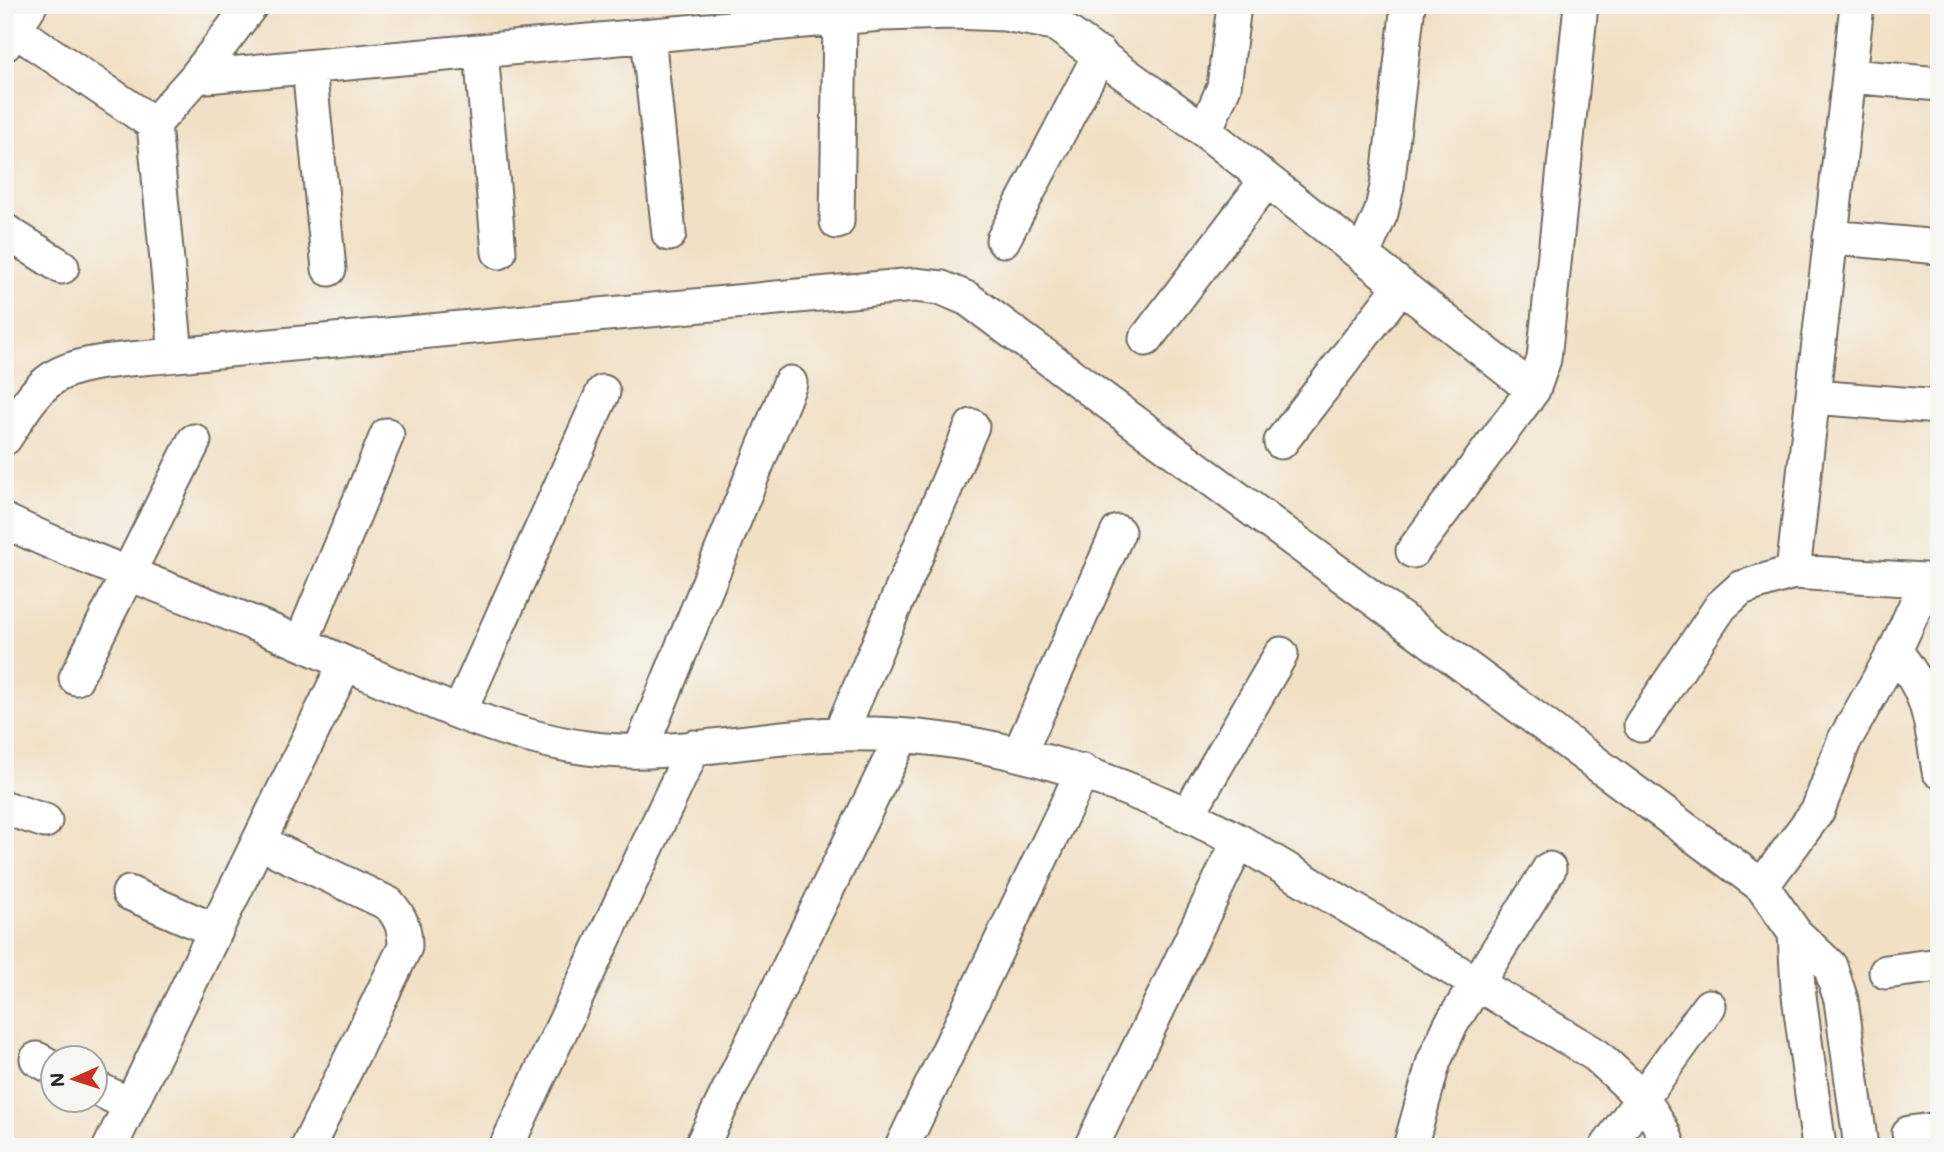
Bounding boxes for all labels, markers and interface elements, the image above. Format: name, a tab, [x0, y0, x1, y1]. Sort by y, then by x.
north arrow	[38, 1044, 108, 1114]
text: N	[44, 1072, 69, 1088]

